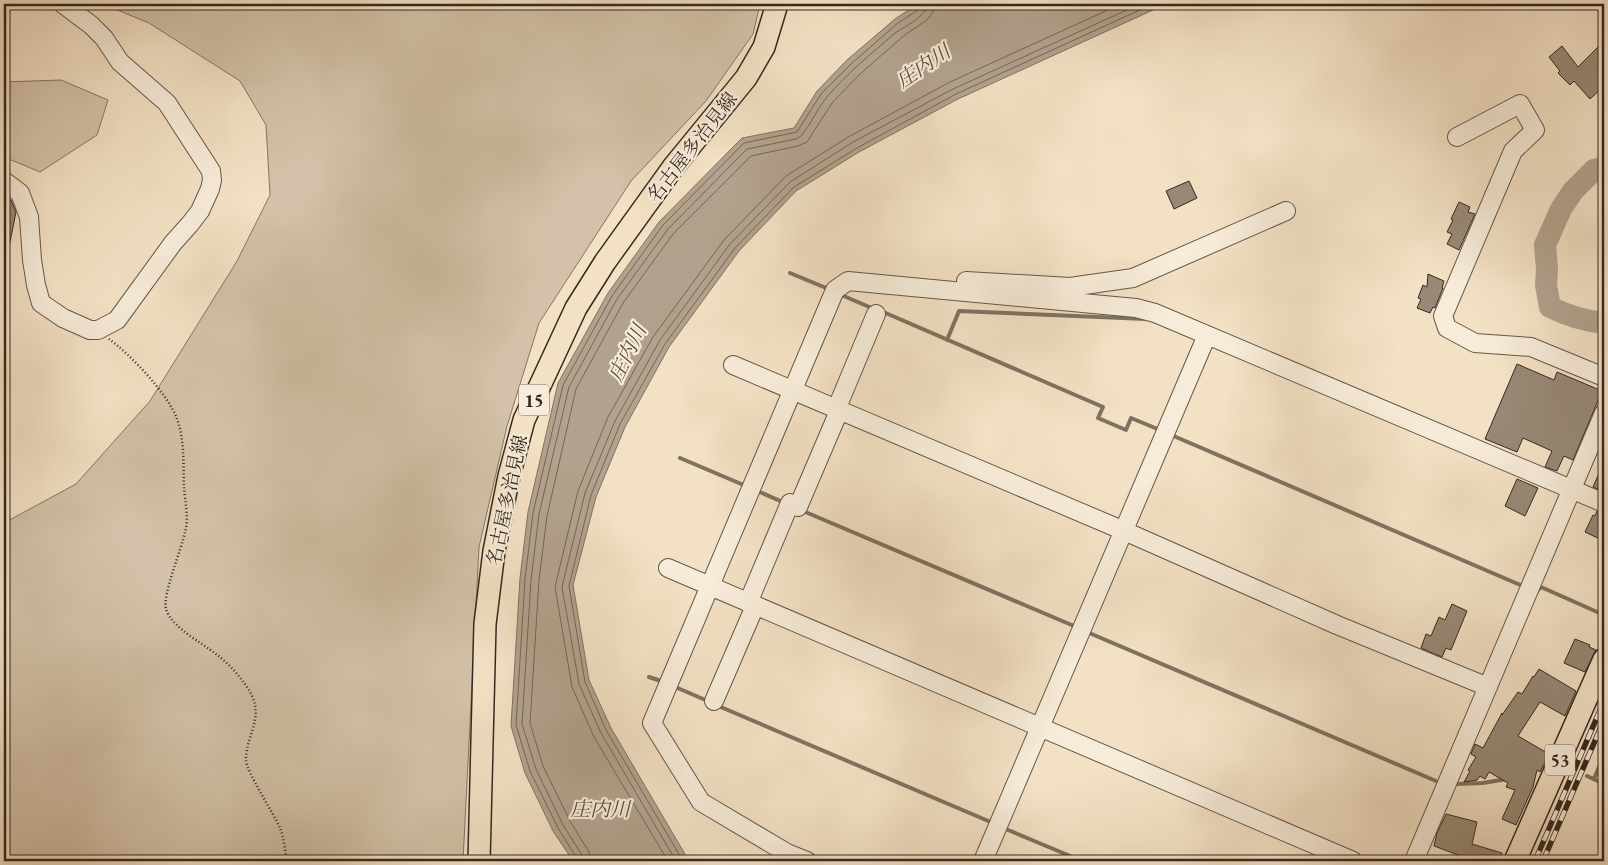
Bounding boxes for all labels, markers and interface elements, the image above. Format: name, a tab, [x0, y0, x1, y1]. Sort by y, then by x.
water label: 庄内川	[891, 37, 957, 94]
street label: 名古屋多治見線	[641, 87, 743, 207]
water label: 庄内川	[602, 319, 653, 386]
road number: 15	[519, 384, 549, 416]
street label: 名古屋多治見線	[481, 432, 533, 568]
road number: 53	[1545, 744, 1575, 776]
water label: 庄内川	[570, 796, 632, 822]

